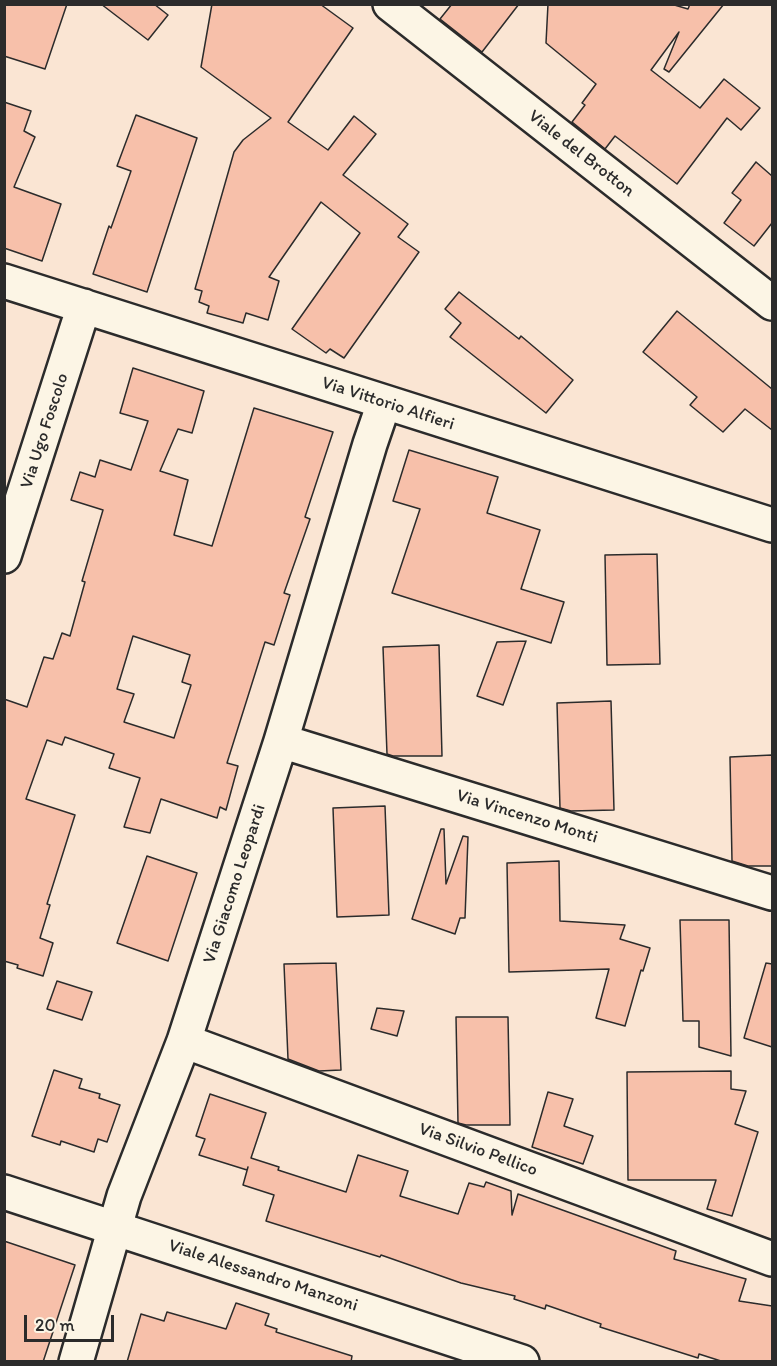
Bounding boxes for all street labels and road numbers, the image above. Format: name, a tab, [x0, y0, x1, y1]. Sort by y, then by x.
street label: Viale del Brotton	[524, 106, 638, 202]
street label: Via Ugo Foscolo	[16, 371, 74, 491]
street label: Via Vittorio Alfieri	[319, 372, 457, 436]
street label: Via Vincenzo Monti	[454, 785, 600, 849]
street label: Via Giacomo Leopardi	[199, 802, 271, 966]
street label: Via Silvio Pellico	[416, 1119, 540, 1181]
street label: Viale Alessandro Manzoni	[166, 1235, 360, 1317]

